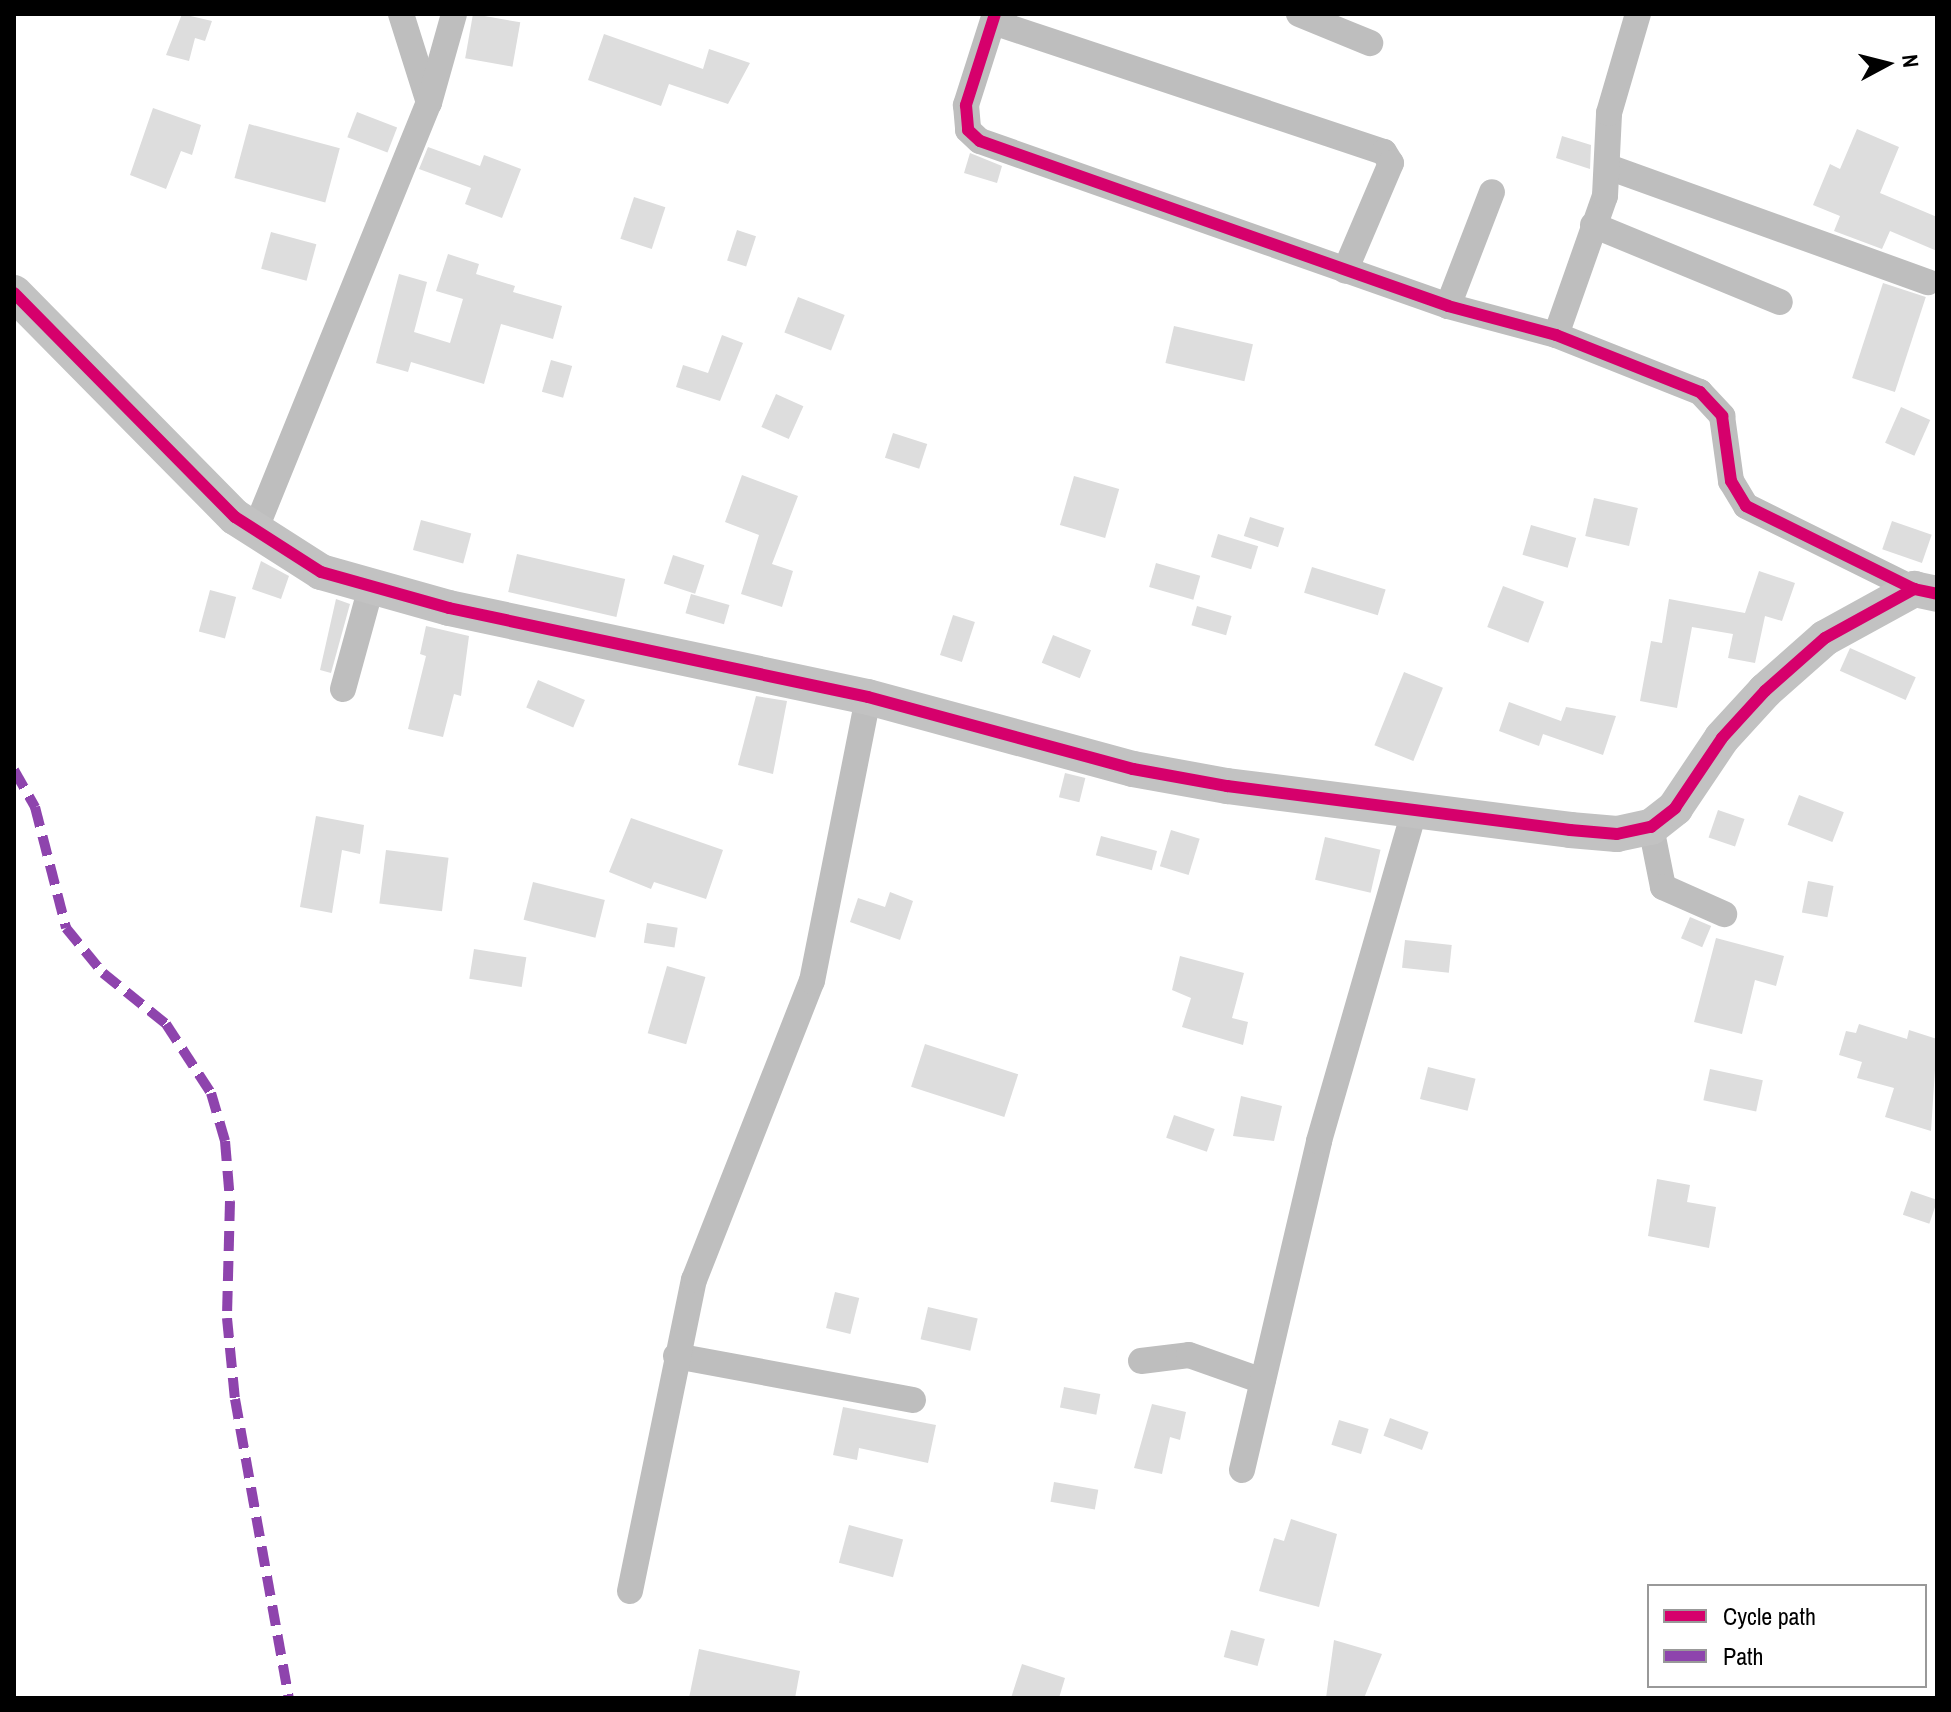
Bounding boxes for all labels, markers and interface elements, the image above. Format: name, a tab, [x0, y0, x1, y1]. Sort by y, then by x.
north arrow	[1847, 24, 1927, 104]
text: N	[1895, 53, 1927, 69]
legend	[1647, 1584, 1927, 1688]
text: Cycle path	[1723, 1600, 1816, 1632]
text: Path	[1723, 1640, 1764, 1672]

